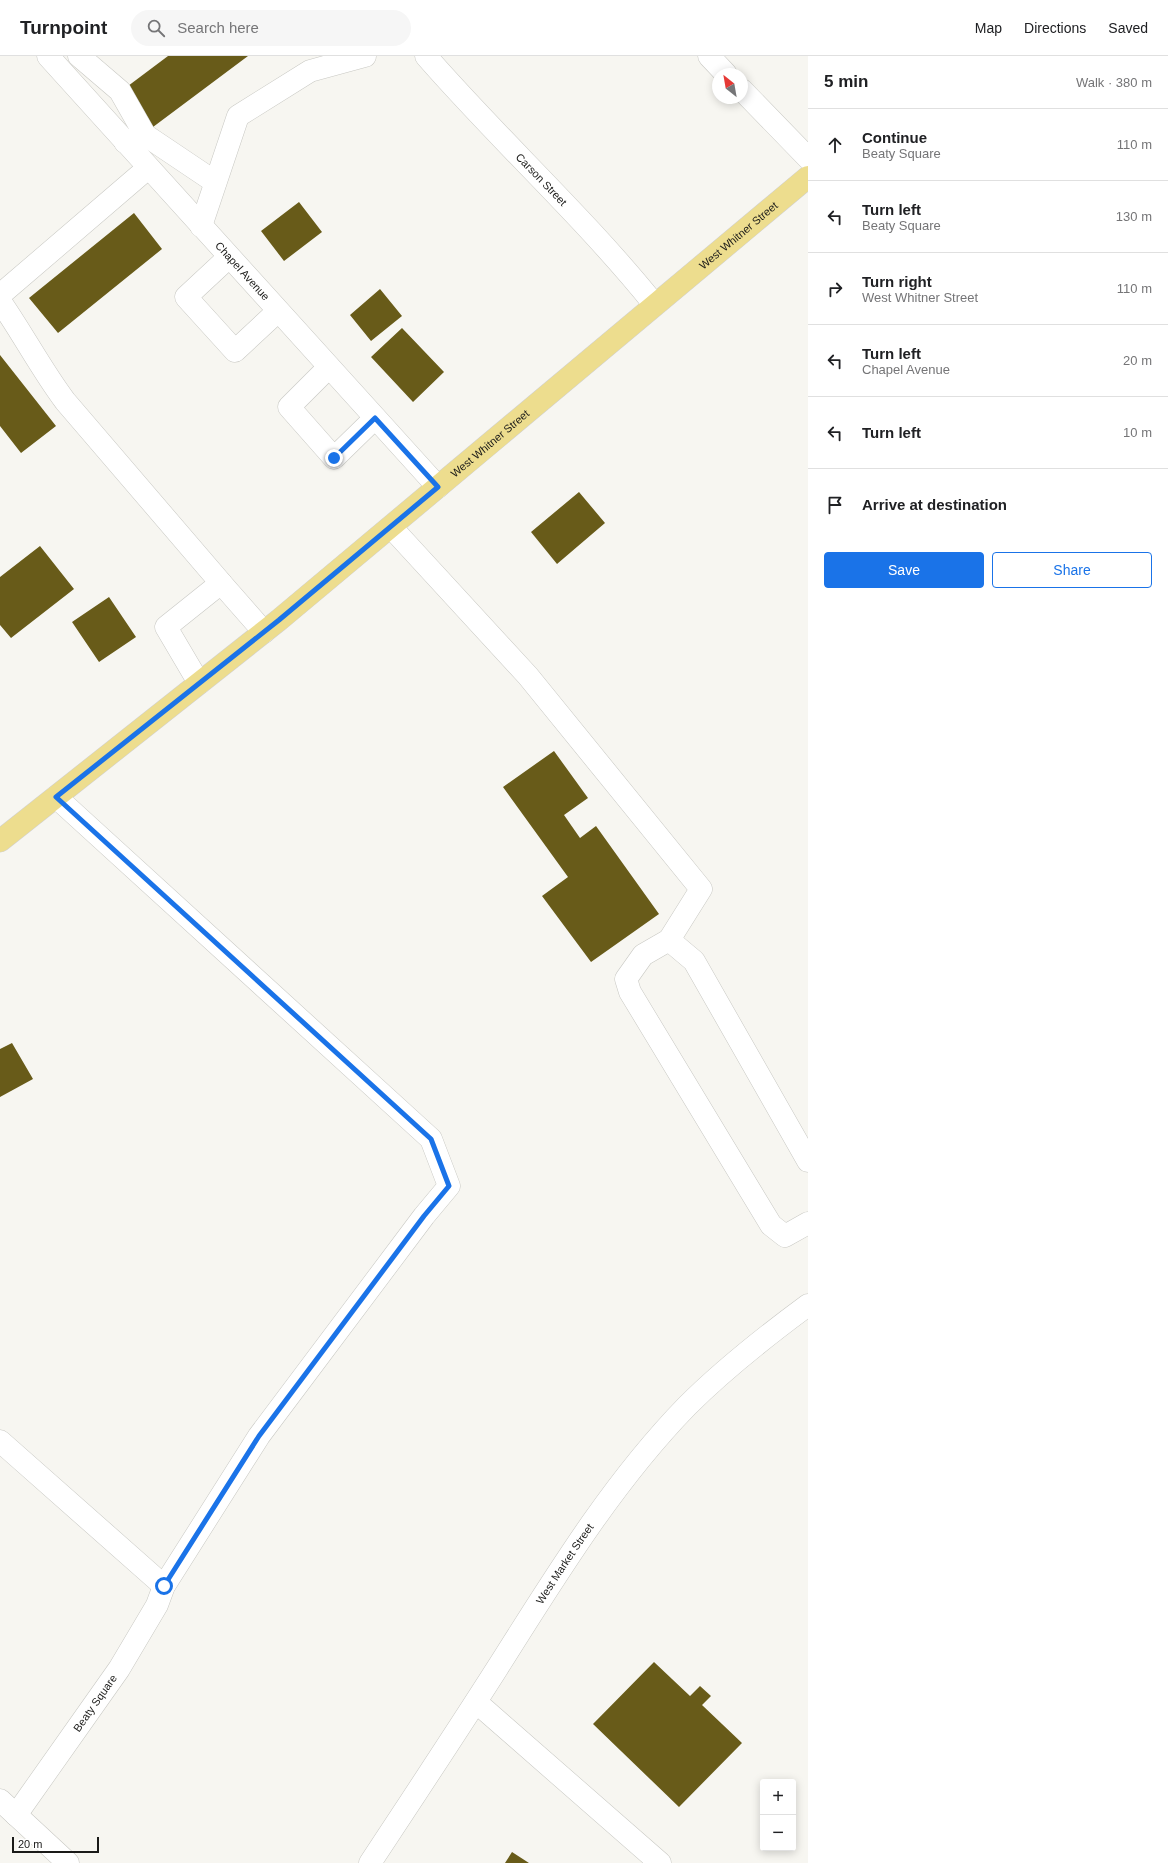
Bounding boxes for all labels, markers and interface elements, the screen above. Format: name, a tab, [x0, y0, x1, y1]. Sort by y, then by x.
search box	[131, 10, 411, 46]
text: Turnpoint	[20, 17, 107, 38]
icon: search	[145, 17, 167, 39]
text: Search here	[177, 19, 259, 36]
text: Map	[975, 20, 1002, 36]
text: Directions	[1024, 20, 1086, 36]
text: Saved	[1108, 20, 1148, 36]
north arrow	[712, 68, 748, 104]
text: 5 min	[824, 72, 868, 91]
text: Walk · 380 m	[1076, 75, 1152, 90]
text: Continue	[862, 129, 927, 146]
icon: ahead	[824, 134, 846, 156]
text: 110 m	[1117, 137, 1152, 152]
text: Beaty Square	[862, 146, 941, 161]
street label: Carson Street	[514, 151, 569, 208]
street label: West Whitner Street	[697, 199, 780, 272]
text: Turn left	[862, 201, 921, 218]
icon: left	[824, 206, 846, 228]
text: 130 m	[1116, 209, 1152, 224]
text: Beaty Square	[862, 218, 941, 233]
street label: Chapel Avenue	[213, 239, 272, 303]
text: Turn right	[862, 273, 932, 290]
icon: right	[824, 278, 846, 300]
text: 110 m	[1117, 281, 1152, 296]
text: West Whitner Street	[862, 290, 978, 305]
text: Turn left	[862, 345, 921, 362]
icon: left	[824, 350, 846, 372]
text: 20 m	[1123, 353, 1152, 368]
text: Chapel Avenue	[862, 362, 950, 377]
street label: West Whitner Street	[448, 407, 531, 480]
icon: left	[824, 422, 846, 444]
text: Turn left	[862, 424, 921, 441]
text: 10 m	[1123, 425, 1152, 440]
route end	[325, 449, 343, 467]
icon: arrive	[824, 494, 846, 516]
text: Arrive at destination	[862, 496, 1007, 513]
button: Save	[824, 552, 984, 588]
button: Share	[992, 552, 1152, 588]
street label: West Market Street	[534, 1521, 596, 1606]
route start	[155, 1577, 173, 1595]
street label: Beaty Square	[71, 1672, 119, 1734]
map controls	[760, 1779, 796, 1851]
button: +	[760, 1779, 796, 1815]
button: −	[760, 1815, 796, 1851]
scale bar	[12, 1835, 99, 1854]
text: 20 m	[18, 1838, 42, 1850]

